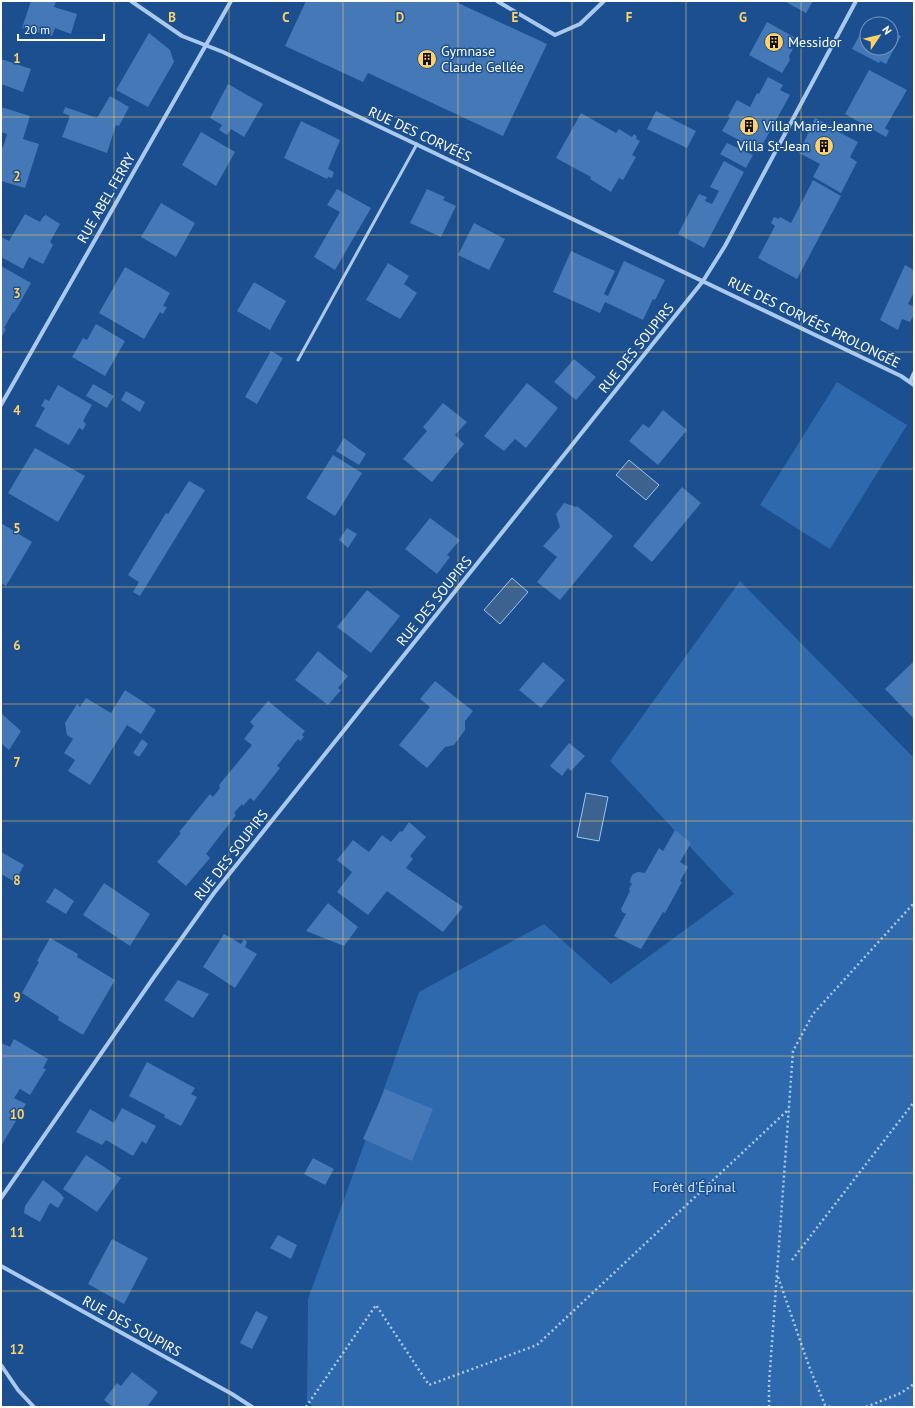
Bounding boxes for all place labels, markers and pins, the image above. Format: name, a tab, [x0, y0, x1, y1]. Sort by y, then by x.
building icon: Messidor	[763, 31, 785, 53]
place label: Messidor	[788, 33, 842, 51]
place label: Gymnase Claude Gellée	[441, 42, 524, 76]
building icon: Gymnase Claude Gellée	[416, 48, 438, 70]
building icon: Villa Marie-Jeanne	[738, 115, 760, 137]
place label: Villa Marie-Jeanne	[762, 117, 873, 135]
building icon: Villa St-Jean	[813, 135, 835, 157]
place label: Villa St-Jean	[736, 137, 810, 155]

